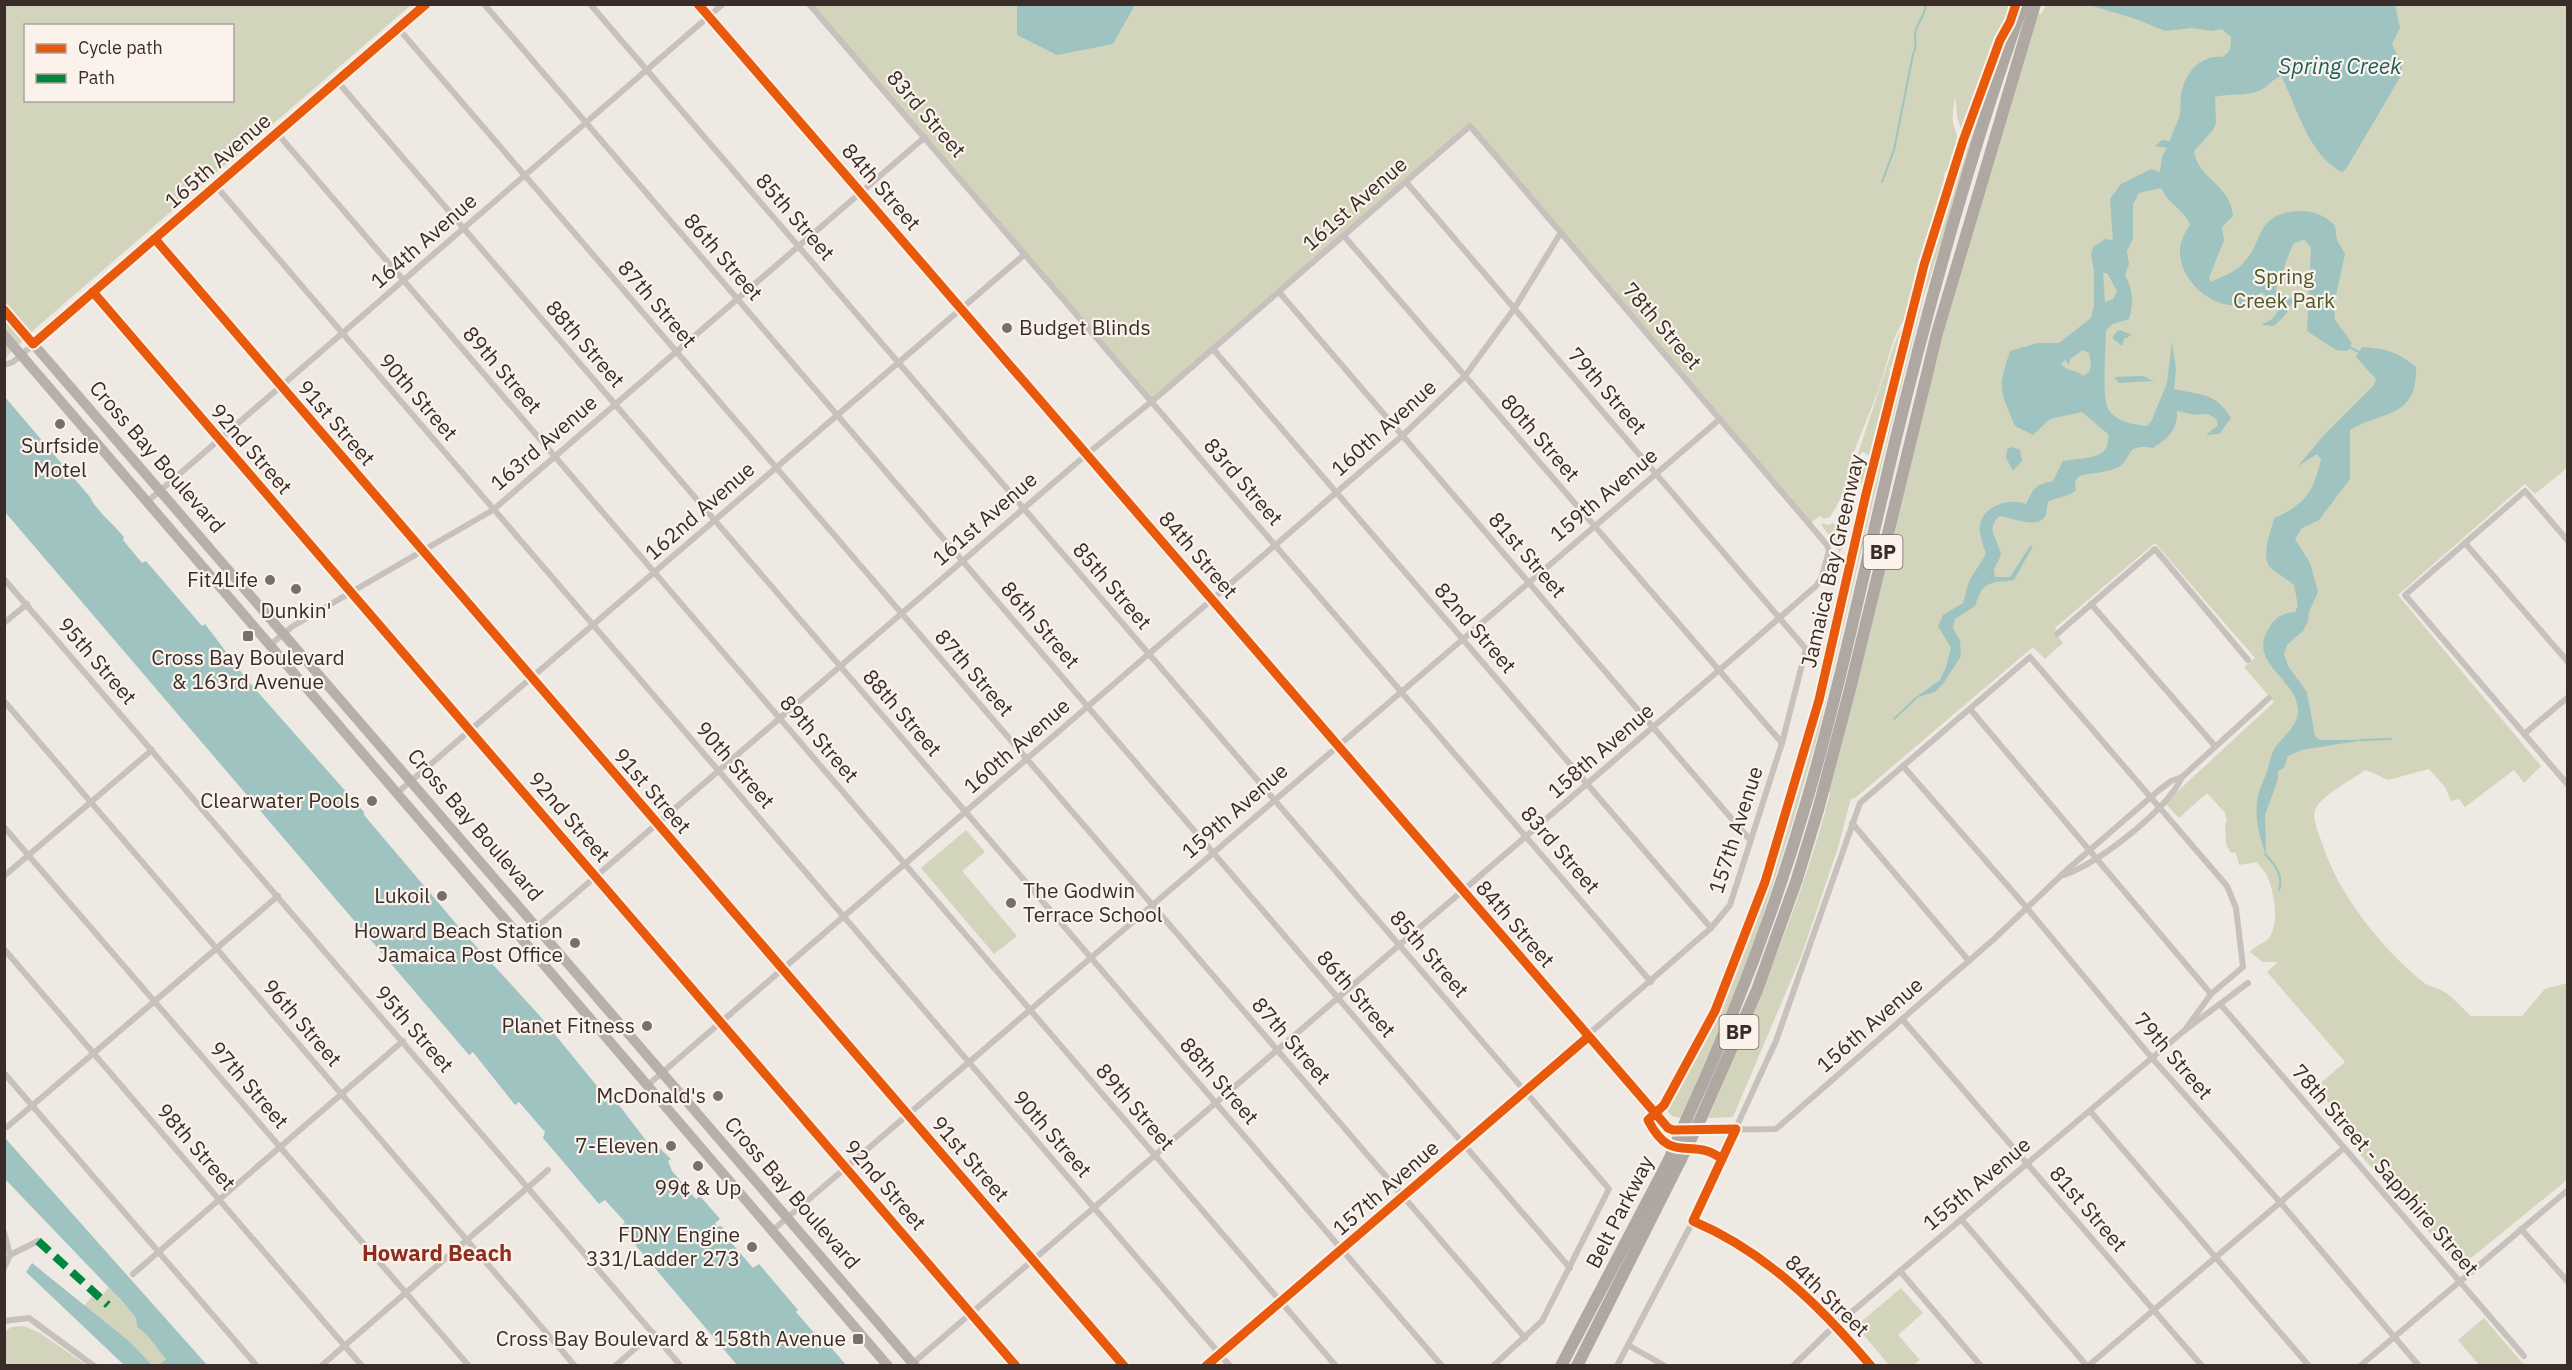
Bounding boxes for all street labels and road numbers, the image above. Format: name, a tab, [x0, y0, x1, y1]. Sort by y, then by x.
street label: 83rd Street	[881, 64, 973, 163]
street label: 165th Avenue	[158, 106, 276, 214]
street label: 84th Street	[836, 137, 927, 236]
street label: 161st Avenue	[1296, 150, 1413, 257]
street label: 85th Street	[750, 167, 841, 266]
street label: 164th Avenue	[364, 186, 482, 294]
street label: 86th Street	[678, 207, 769, 306]
street label: 87th Street	[612, 254, 703, 353]
street label: 78th Street	[1617, 276, 1708, 375]
street label: 88th Street	[540, 294, 631, 393]
street label: 89th Street	[457, 320, 548, 419]
street label: 79th Street	[1562, 341, 1653, 440]
street label: 90th Street	[373, 347, 464, 446]
street label: 91st Street	[292, 373, 382, 471]
street label: 160th Avenue	[1325, 373, 1442, 482]
street label: Cross Bay Boulevard	[84, 374, 232, 539]
street label: 163rd Avenue	[484, 388, 603, 496]
street label: 80th Street	[1495, 388, 1586, 487]
street label: 92nd Street	[204, 397, 299, 500]
street label: 83rd Street	[1198, 432, 1290, 531]
street label: 159th Avenue	[1544, 441, 1663, 547]
street label: Jamaica Bay Greenway	[1794, 451, 1870, 670]
street label: 162nd Avenue	[638, 455, 760, 566]
street label: 161st Avenue	[926, 465, 1043, 572]
street label: 84th Street	[1153, 505, 1244, 604]
street label: 81st Street	[1483, 505, 1573, 603]
road number: BP	[1864, 535, 1902, 569]
street label: 85th Street	[1067, 536, 1158, 635]
street label: 86th Street	[995, 575, 1086, 674]
street label: 82nd Street	[1428, 576, 1523, 679]
street label: 95th Street	[52, 611, 143, 710]
street label: 87th Street	[929, 623, 1020, 722]
street label: 88th Street	[857, 663, 948, 762]
street label: 89th Street	[774, 689, 865, 788]
street label: 160th Avenue	[957, 691, 1075, 799]
street label: 158th Avenue	[1541, 696, 1659, 804]
street label: 90th Street	[690, 715, 781, 814]
street label: 91st Street	[608, 741, 698, 839]
street label: Cross Bay Boulevard	[402, 742, 550, 907]
street label: 159th Avenue	[1175, 756, 1293, 864]
street label: 157th Avenue	[1701, 763, 1769, 897]
street label: 92nd Street	[522, 765, 617, 868]
street label: 83rd Street	[1515, 800, 1607, 899]
street label: 84th Street	[1470, 874, 1561, 973]
street label: 85th Street	[1384, 904, 1475, 1003]
street label: 86th Street	[1311, 944, 1402, 1043]
street label: 156th Avenue	[1810, 970, 1928, 1078]
street label: 96th Street	[257, 973, 348, 1072]
street label: 95th Street	[369, 979, 460, 1078]
street label: 87th Street	[1246, 991, 1337, 1090]
street label: 79th Street	[2128, 1006, 2219, 1105]
road number: BP	[1720, 1015, 1758, 1049]
street label: 88th Street	[1174, 1031, 1265, 1130]
street label: 97th Street	[204, 1035, 295, 1134]
street label: 89th Street	[1090, 1057, 1181, 1156]
street label: 78th Street - Sapphire Street	[2286, 1058, 2486, 1281]
street label: 90th Street	[1007, 1084, 1098, 1183]
street label: 98th Street	[151, 1097, 242, 1196]
street label: 91st Street	[926, 1109, 1016, 1207]
street label: Cross Bay Boulevard	[719, 1110, 867, 1275]
street label: 155th Avenue	[1917, 1130, 2036, 1236]
street label: 92nd Street	[838, 1133, 933, 1236]
street label: 157th Avenue	[1326, 1133, 1444, 1241]
street label: Belt Parkway	[1579, 1150, 1660, 1273]
street label: 81st Street	[2044, 1159, 2134, 1257]
street label: 84th Street	[1779, 1248, 1876, 1343]

